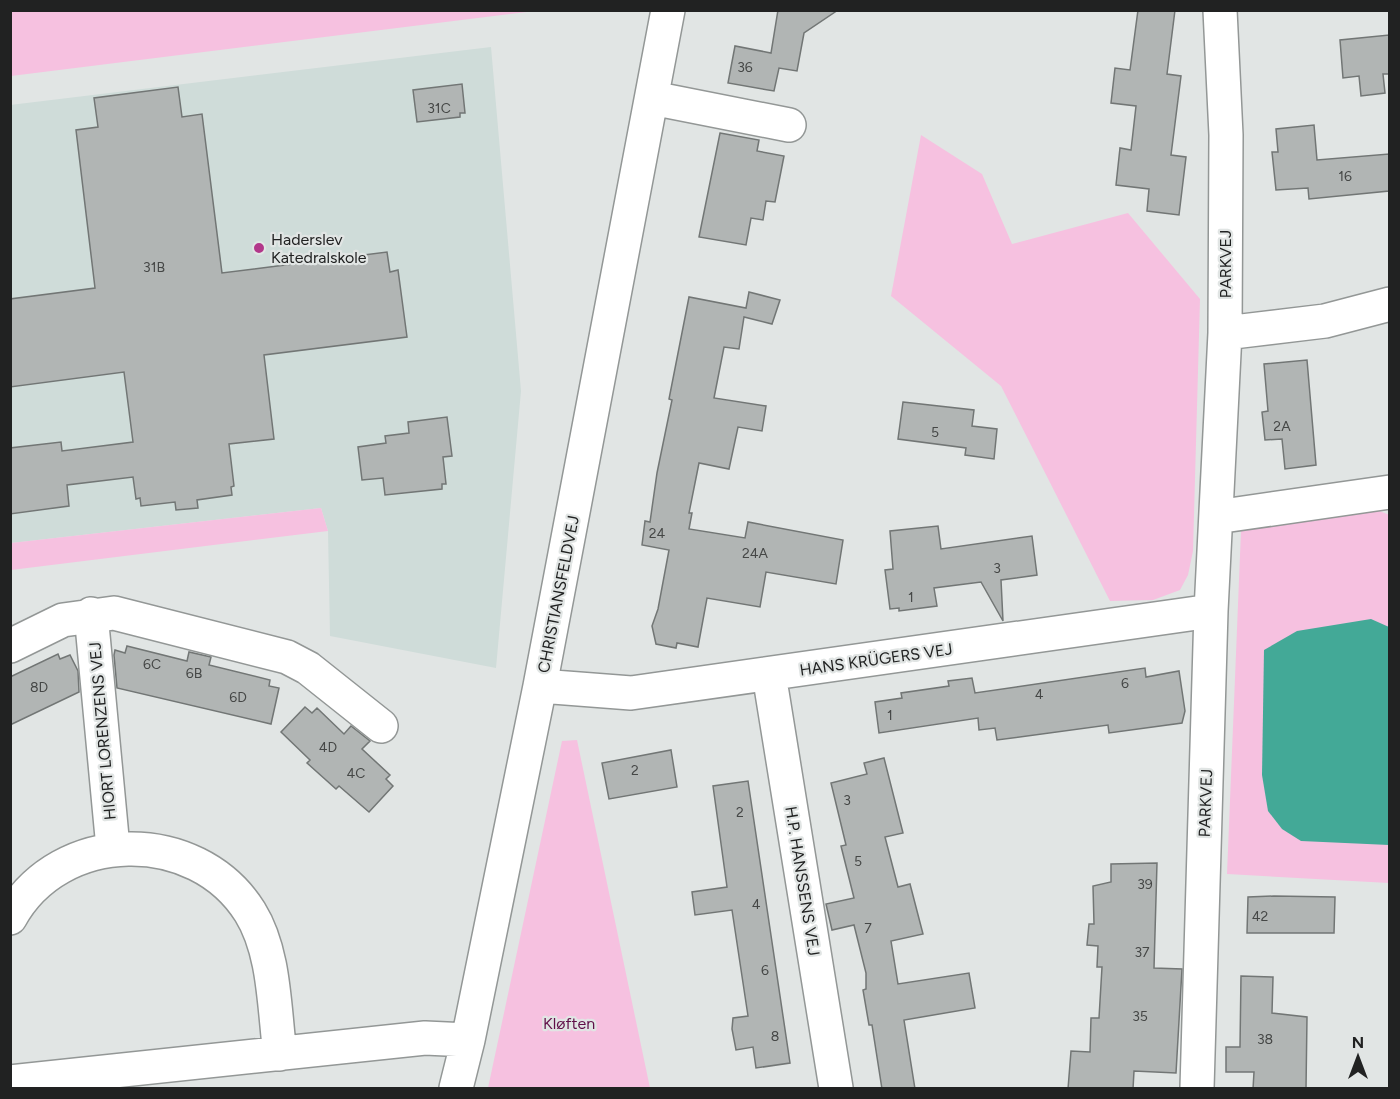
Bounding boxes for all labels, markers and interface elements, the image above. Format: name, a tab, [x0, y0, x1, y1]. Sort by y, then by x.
house number: 36	[737, 59, 753, 76]
house number: 31C	[427, 100, 451, 117]
house number: 16	[1338, 168, 1352, 185]
place label: Haderslev Katedralskole	[271, 230, 367, 267]
street label: PARKVEJ	[1216, 230, 1235, 298]
marker: Haderslev Katedralskole	[252, 241, 266, 255]
house number: 31B	[143, 259, 165, 276]
house number: 2A	[1273, 418, 1291, 435]
house number: 5	[931, 424, 939, 441]
street label: CHRISTIANSFELDVEJ	[534, 514, 583, 674]
house number: 24	[649, 525, 666, 542]
house number: 24A	[742, 545, 769, 562]
house number: 3	[993, 560, 1001, 577]
house number: 1	[908, 589, 914, 606]
street label: HANS KRÜGERS VEJ	[798, 639, 954, 680]
street label: HIORT LORENZENS VEJ	[85, 641, 120, 821]
house number: 6C	[143, 656, 161, 673]
house number: 6B	[186, 665, 202, 682]
house number: 6	[1121, 675, 1129, 692]
house number: 8D	[30, 679, 48, 696]
house number: 4	[1035, 686, 1044, 703]
house number: 6D	[229, 689, 247, 706]
house number: 1	[887, 707, 893, 724]
house number: 4D	[319, 739, 337, 756]
house number: 2	[631, 762, 639, 779]
house number: 4C	[347, 765, 365, 782]
street label: PARKVEJ	[1195, 768, 1216, 838]
house number: 3	[843, 792, 851, 809]
house number: 2	[736, 804, 744, 821]
street label: H.P. HANSSENS VEJ	[781, 805, 824, 957]
house number: 5	[854, 853, 862, 870]
house number: 39	[1137, 876, 1153, 893]
house number: 4	[752, 896, 761, 913]
house number: 42	[1252, 908, 1268, 925]
house number: 7	[864, 920, 872, 937]
house number: 37	[1134, 944, 1150, 961]
house number: 6	[761, 962, 769, 979]
house number: 35	[1132, 1008, 1148, 1025]
park label: Kløften	[543, 1014, 595, 1033]
north arrow	[1328, 1027, 1388, 1087]
house number: 8	[771, 1028, 779, 1045]
house number: 38	[1257, 1031, 1273, 1048]
text: N	[1352, 1033, 1364, 1052]

